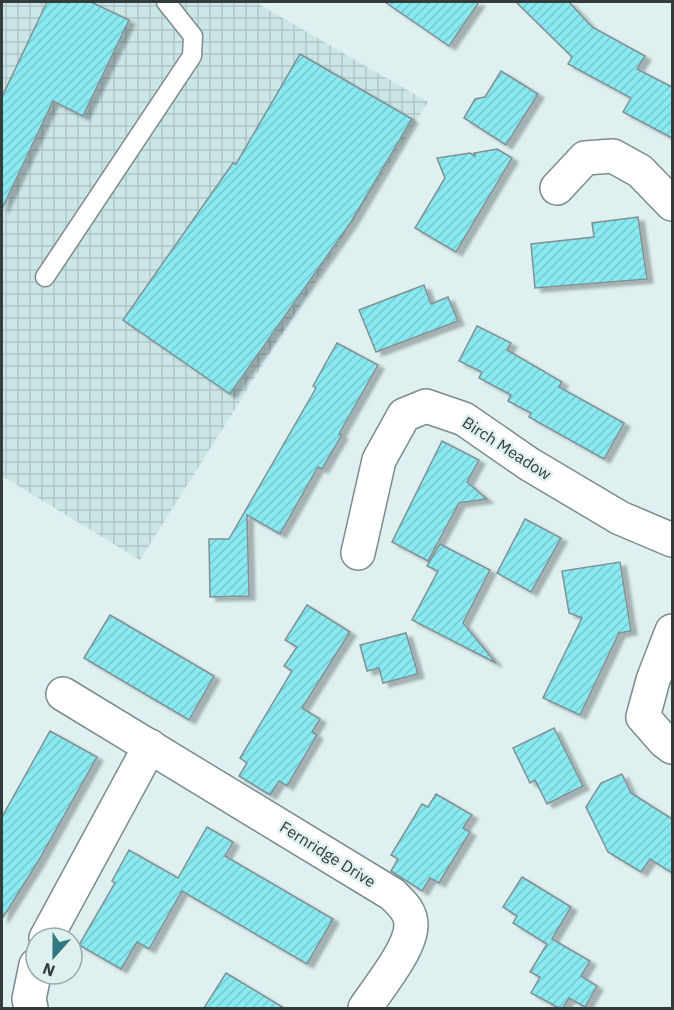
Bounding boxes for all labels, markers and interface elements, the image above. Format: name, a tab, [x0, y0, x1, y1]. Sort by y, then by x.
street label: Birch Meadow	[459, 412, 555, 484]
street label: Fernridge Drive	[276, 817, 380, 892]
north arrow	[24, 926, 84, 986]
text: N	[40, 959, 58, 981]

